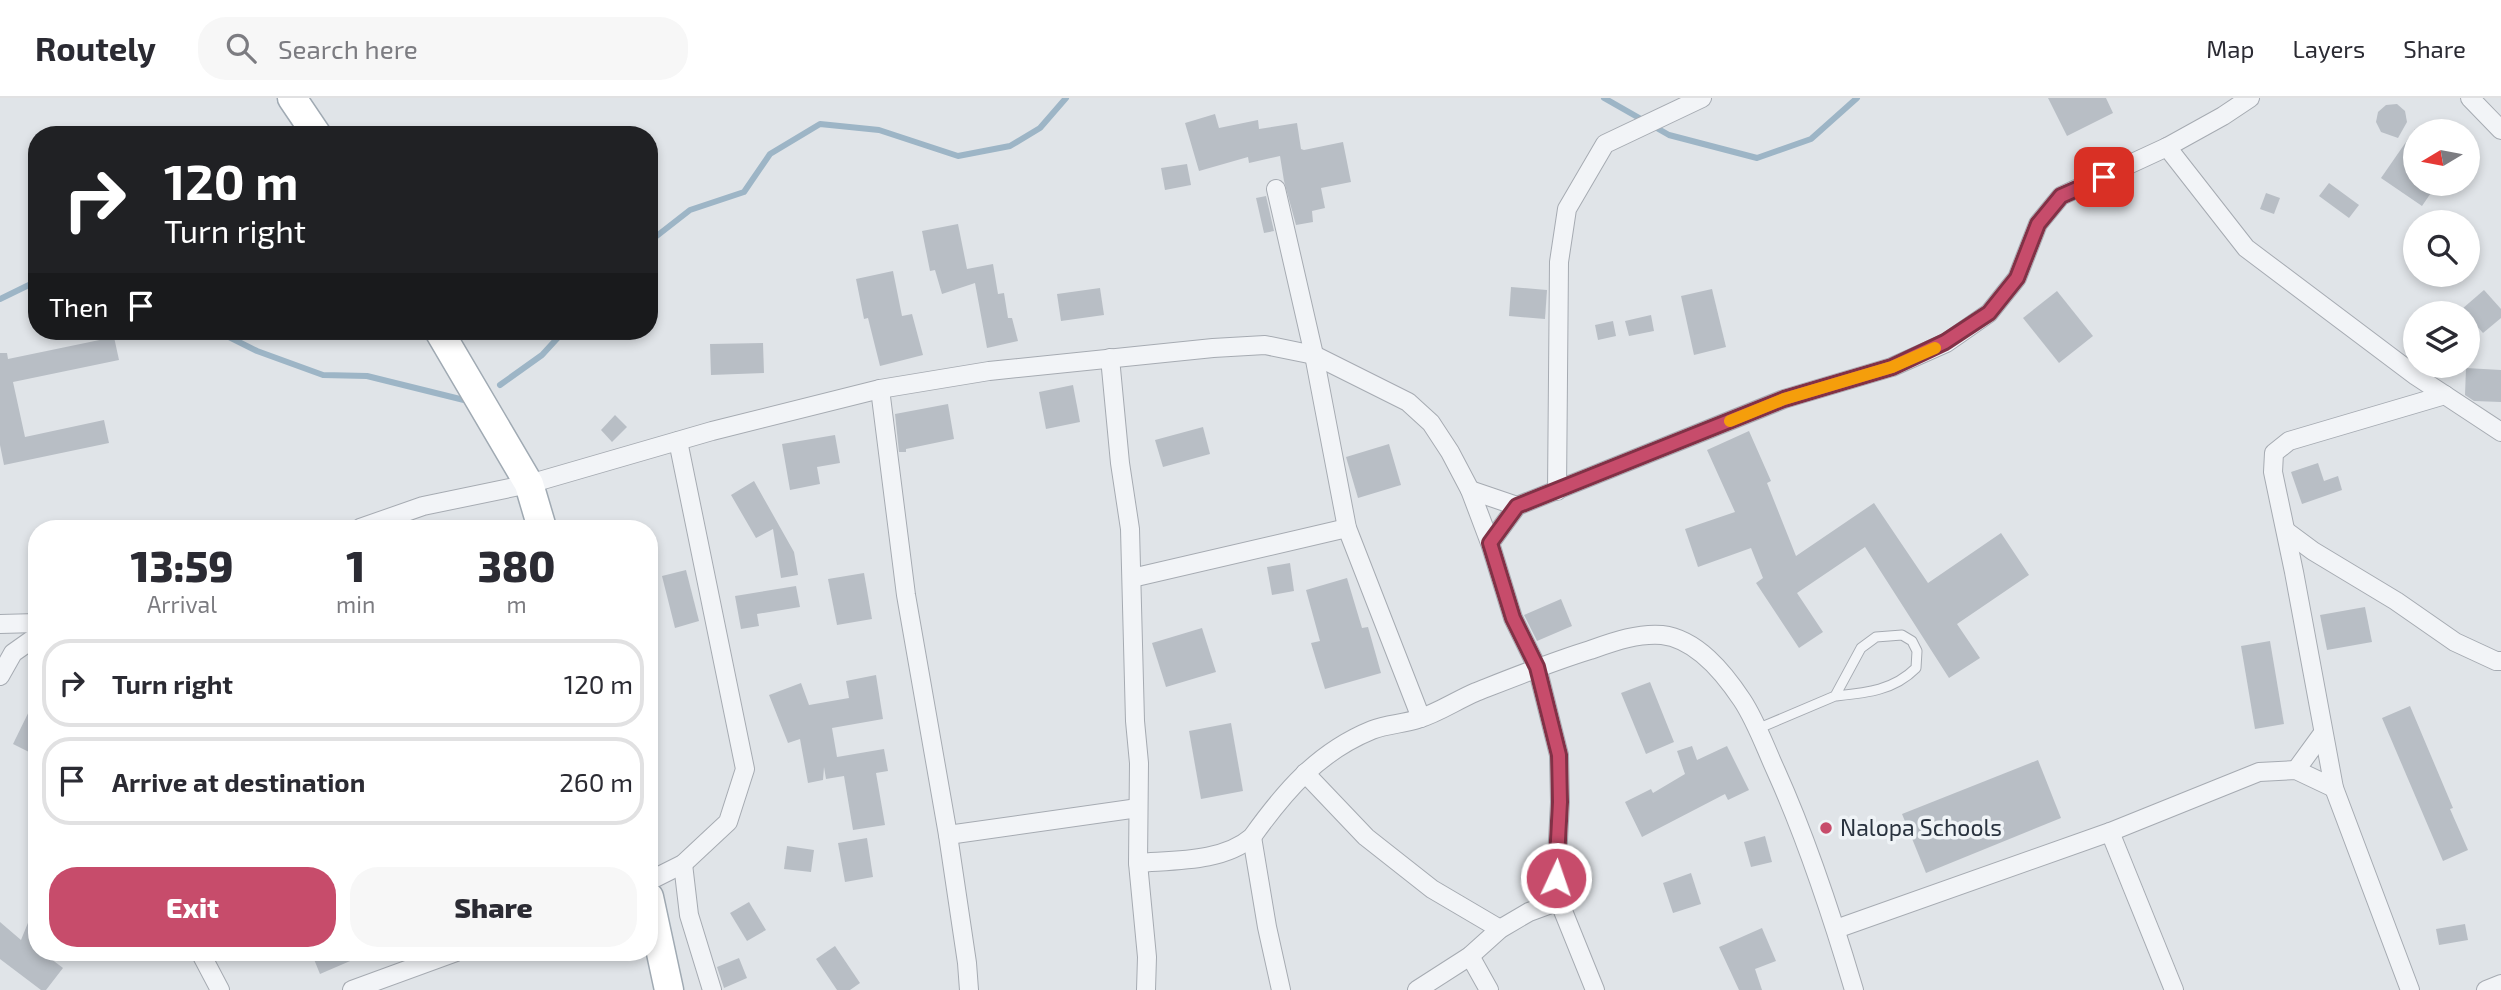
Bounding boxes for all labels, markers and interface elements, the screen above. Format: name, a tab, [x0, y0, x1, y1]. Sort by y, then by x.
search box	[198, 17, 688, 80]
text: Routely	[35, 28, 156, 68]
icon: search	[222, 29, 260, 67]
text: Search here	[278, 33, 418, 64]
text: Map	[2206, 34, 2254, 63]
text: Layers	[2292, 34, 2365, 63]
text: Share	[2403, 34, 2466, 63]
north arrow	[2403, 119, 2480, 196]
map controls	[2403, 119, 2480, 378]
pin	[2074, 147, 2134, 207]
text: 120 m	[164, 151, 298, 210]
icon: right	[49, 154, 140, 245]
icon: arrive	[2085, 158, 2123, 196]
button: search	[2403, 210, 2480, 287]
text: Turn right	[164, 211, 306, 249]
icon: arrive	[122, 287, 160, 325]
text: Then	[49, 291, 108, 322]
button: layers	[2403, 301, 2480, 378]
text: 13:59	[131, 540, 234, 590]
text: 1	[346, 540, 365, 590]
text: 380	[478, 540, 556, 590]
text: Arrival	[147, 590, 217, 618]
text: min	[336, 590, 375, 618]
text: m	[507, 590, 527, 618]
icon: right	[53, 664, 91, 702]
text: Turn right	[112, 668, 233, 699]
text: 120 m	[564, 668, 633, 699]
icon: arrive	[53, 762, 91, 800]
text: Arrive at destination	[112, 766, 365, 797]
text: 260 m	[559, 766, 633, 797]
place label: Nalopa Schools	[1840, 813, 2002, 841]
marker: Nalopa Schools	[1818, 820, 1834, 836]
position arrow	[1519, 841, 1593, 915]
button: Exit	[49, 867, 336, 947]
button: Share	[350, 867, 637, 947]

